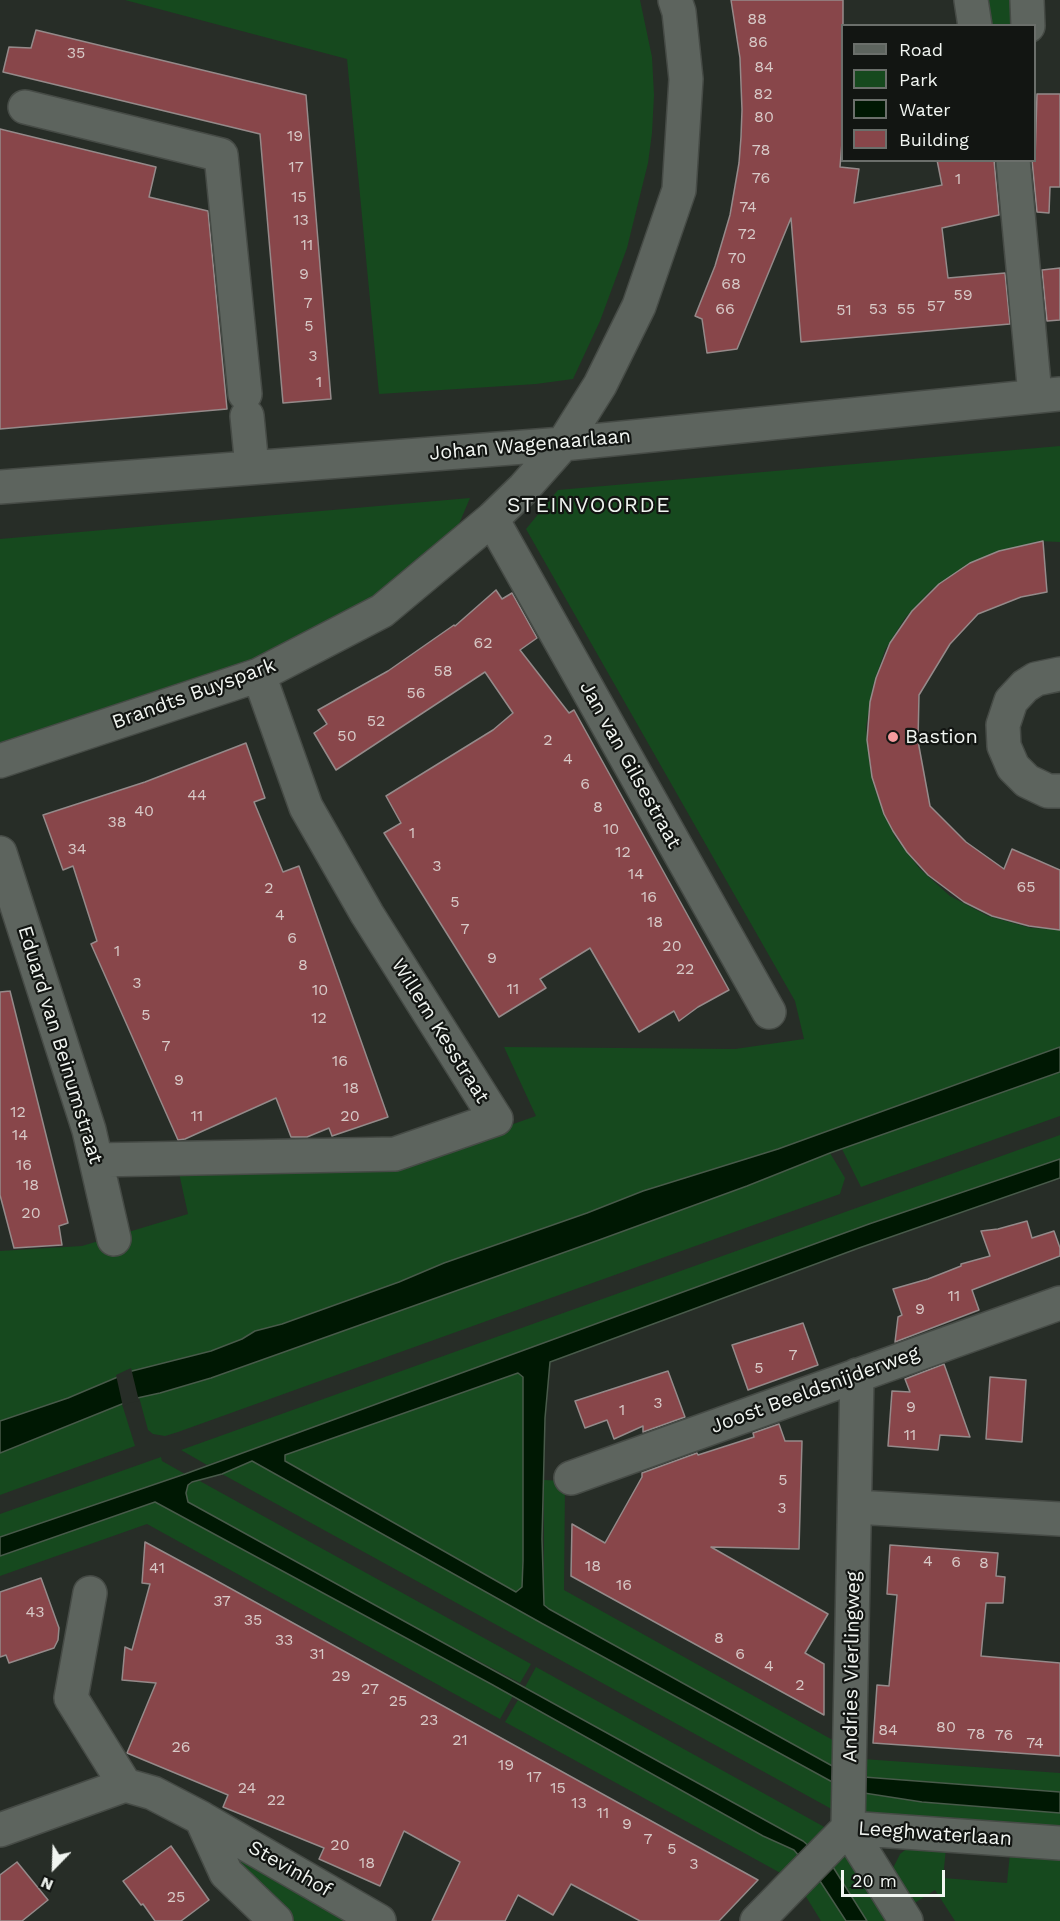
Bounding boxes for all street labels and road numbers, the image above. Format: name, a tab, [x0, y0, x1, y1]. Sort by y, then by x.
street label: Johan Wagenaarlaan	[428, 424, 632, 466]
street label: Brandts Buyspark	[109, 653, 279, 735]
street label: Jan van Gilsestraat	[574, 677, 686, 853]
street label: Eduard van Beinumstraat	[12, 923, 108, 1167]
street label: Willem Kesstraat	[386, 954, 494, 1108]
street label: Joost Beeldsnijderweg	[707, 1341, 923, 1439]
street label: Andries Vierlingweg	[838, 1571, 866, 1763]
street label: Leeghwaterlaan	[857, 1817, 1013, 1851]
street label: Stevinhof	[244, 1835, 336, 1903]

